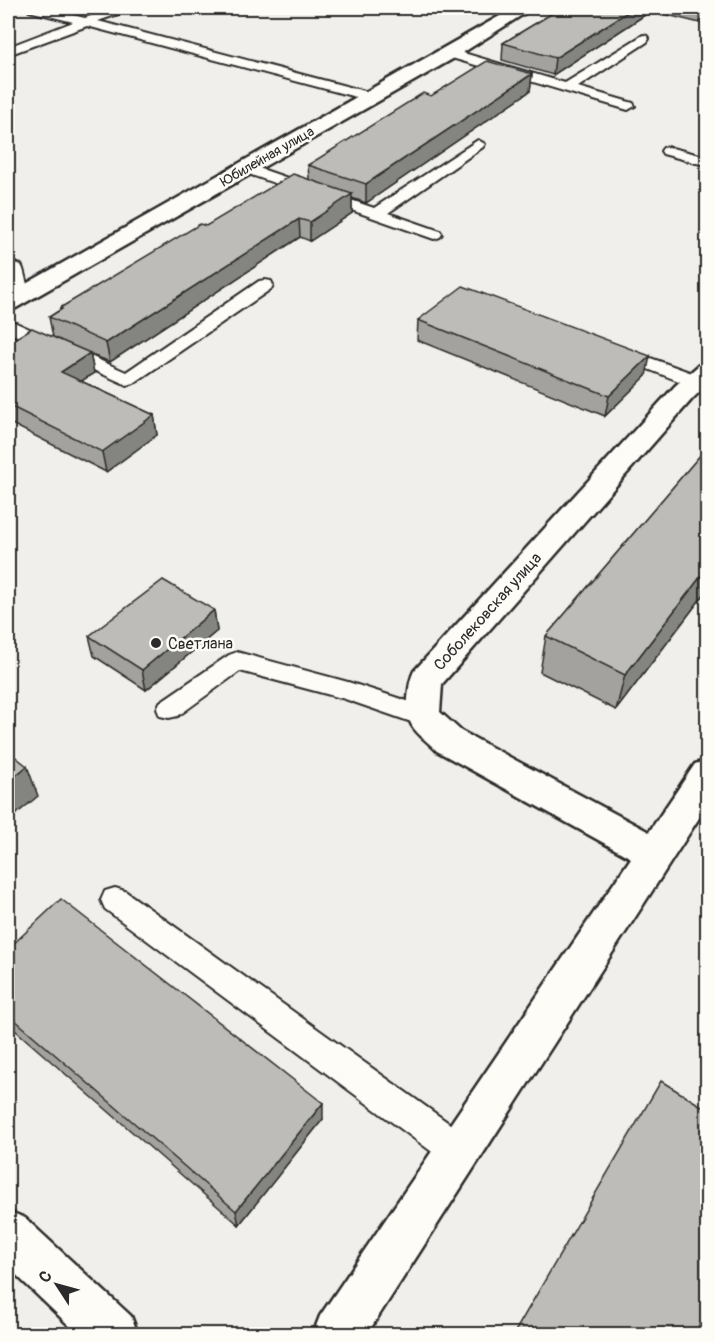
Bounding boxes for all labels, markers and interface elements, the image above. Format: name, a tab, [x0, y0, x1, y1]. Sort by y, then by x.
street label: Юбилейная улица	[217, 123, 317, 190]
street label: Соболековская улица	[429, 549, 546, 675]
place label: Светлана	[168, 634, 233, 654]
marker: Светлана	[149, 636, 163, 650]
north arrow	[27, 1255, 87, 1315]
text: С	[35, 1267, 57, 1287]

